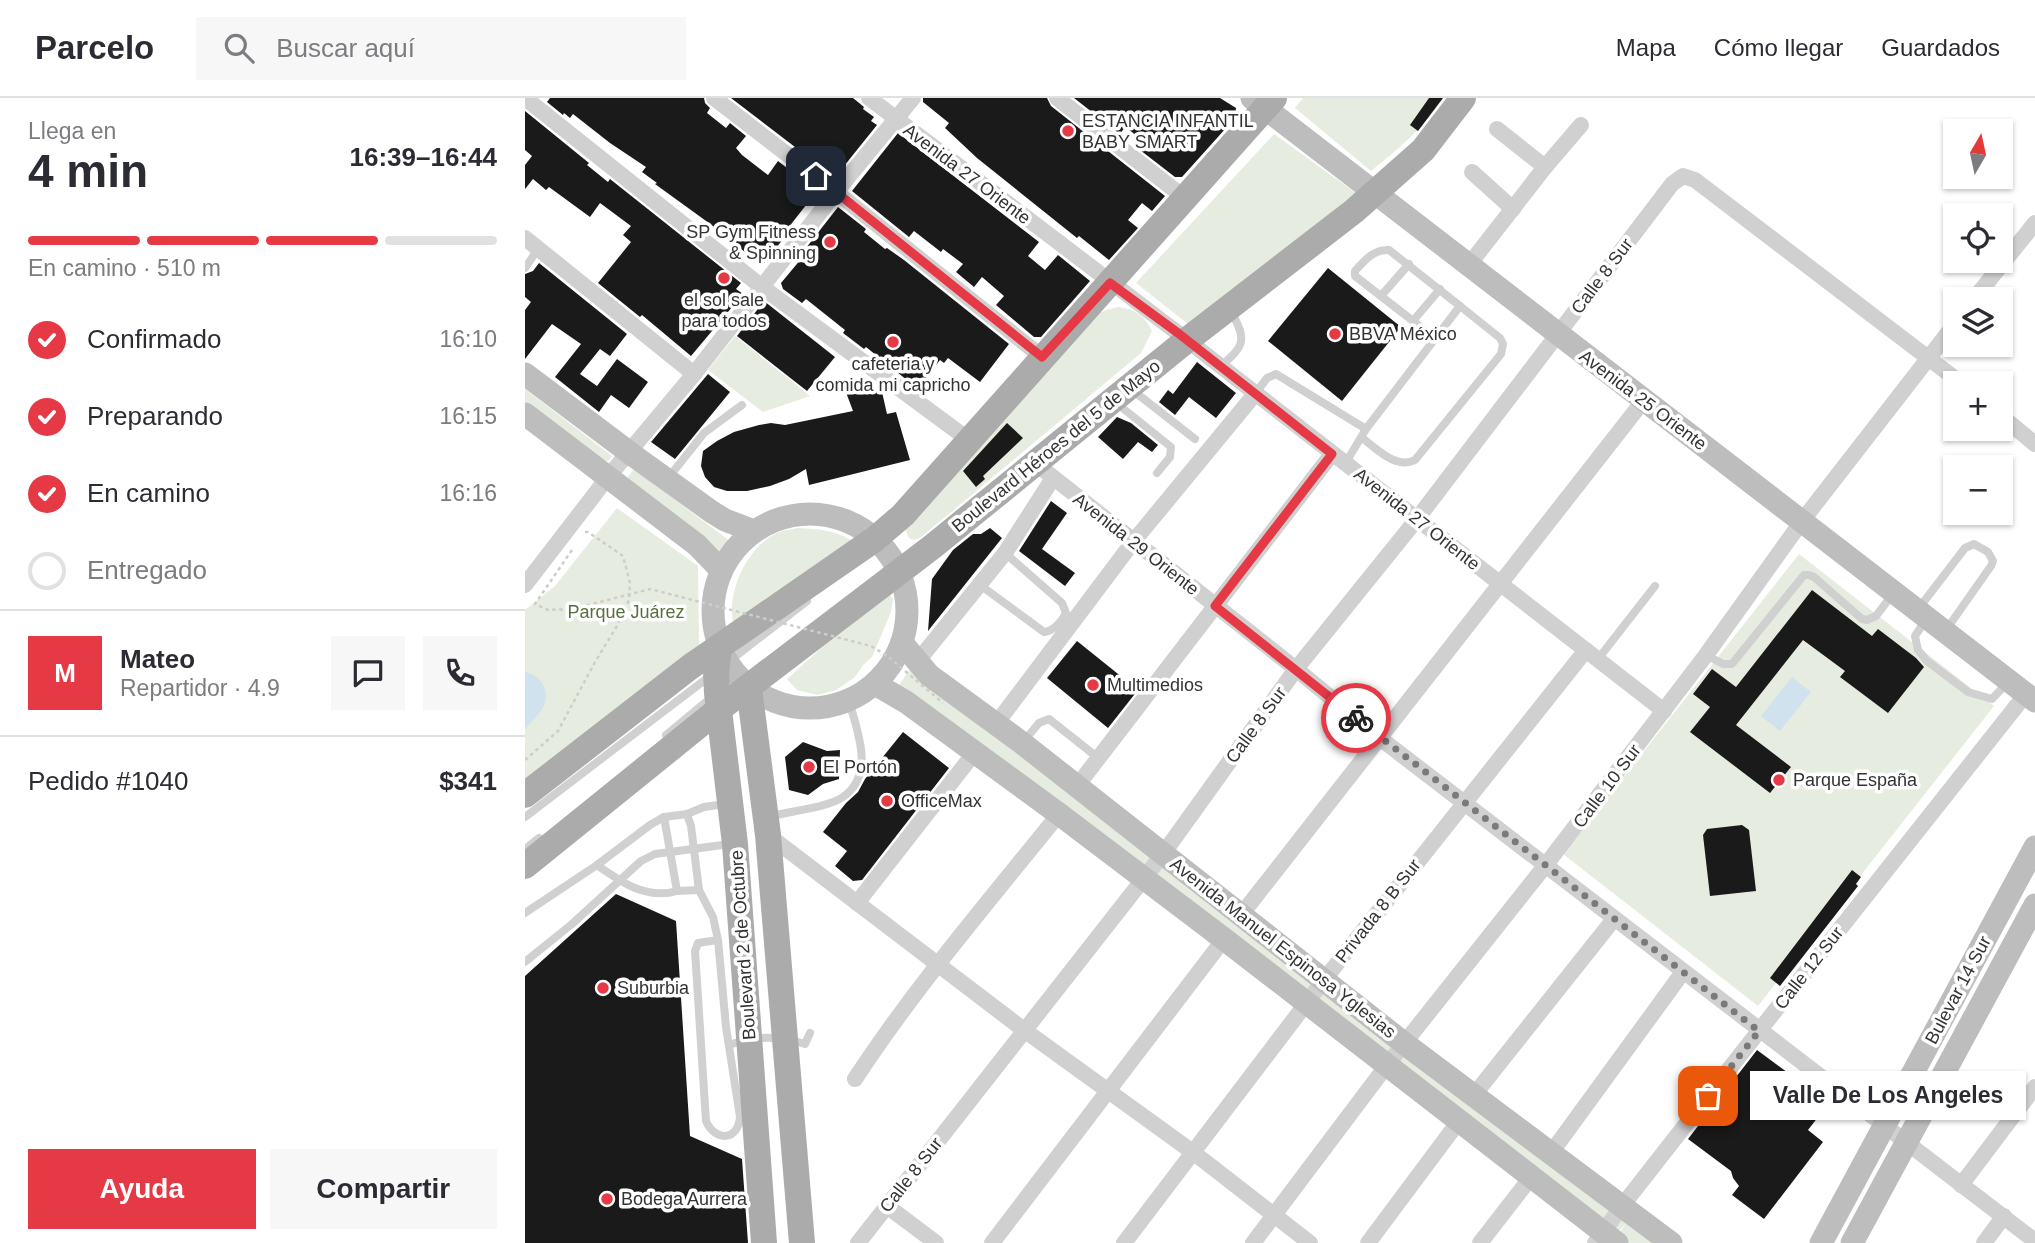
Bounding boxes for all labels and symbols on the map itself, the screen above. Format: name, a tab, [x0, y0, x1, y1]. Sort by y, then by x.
place label: ESTANCIA INFANTIL BABY SMART	[1082, 111, 1254, 152]
north arrow	[1943, 119, 2013, 189]
street label: Avenida 27 Oriente	[900, 120, 1034, 228]
marker: ESTANCIA INFANTIL BABY SMART	[1060, 123, 1076, 139]
pin	[786, 146, 846, 206]
place label: SP Gym Fitness & Spinning	[686, 222, 816, 263]
marker: SP Gym Fitness & Spinning	[822, 234, 838, 250]
street label: Calle 8 Sur	[1567, 234, 1637, 318]
marker: el sol sale para todos	[716, 270, 732, 286]
place label: el sol sale para todos	[681, 290, 767, 331]
place label: BBVA México	[1349, 324, 1457, 344]
marker: BBVA México	[1327, 326, 1343, 342]
marker: cafeteria y comida mi capricho	[885, 334, 901, 350]
street label: Avenida 25 Oriente	[1576, 346, 1710, 454]
place label: cafeteria y comida mi capricho	[815, 354, 971, 395]
street label: Boulevard Héroes del 5 de Mayo	[948, 356, 1164, 536]
street label: Avenida 27 Oriente	[1350, 464, 1484, 574]
street label: Avenida 29 Oriente	[1069, 489, 1203, 599]
park label: Parque Juárez	[567, 602, 685, 622]
place label: Multimedios	[1107, 675, 1203, 695]
marker: Multimedios	[1085, 677, 1101, 693]
street label: Calle 8 Sur	[1222, 683, 1290, 767]
courier	[1321, 683, 1391, 753]
street label: Calle 10 Sur	[1569, 740, 1645, 832]
place label: El Portón	[823, 757, 897, 777]
marker: El Portón	[801, 759, 817, 775]
place label: Parque España	[1793, 770, 1918, 790]
marker: Parque España	[1771, 772, 1787, 788]
place label: OfficeMax	[901, 791, 982, 811]
marker: OfficeMax	[879, 793, 895, 809]
street label: Boulevard 2 de Octubre	[726, 849, 760, 1041]
street label: Avenida Manuel Espinosa Yglesias	[1166, 854, 1400, 1042]
street label: Privada 8 B Sur	[1331, 855, 1425, 967]
street label: Calle 12 Sur	[1771, 923, 1847, 1013]
street label: Bulevar 14 Sur	[1921, 933, 1995, 1047]
place label: Suburbia	[617, 978, 690, 998]
marker: Suburbia	[595, 980, 611, 996]
pin	[1678, 1066, 1738, 1126]
callout: Valle De Los Angeles	[1750, 1072, 2027, 1121]
street label: Calle 8 Sur	[876, 1134, 946, 1216]
place label: Bodega Aurrera	[621, 1189, 748, 1209]
marker: Bodega Aurrera	[599, 1191, 615, 1207]

